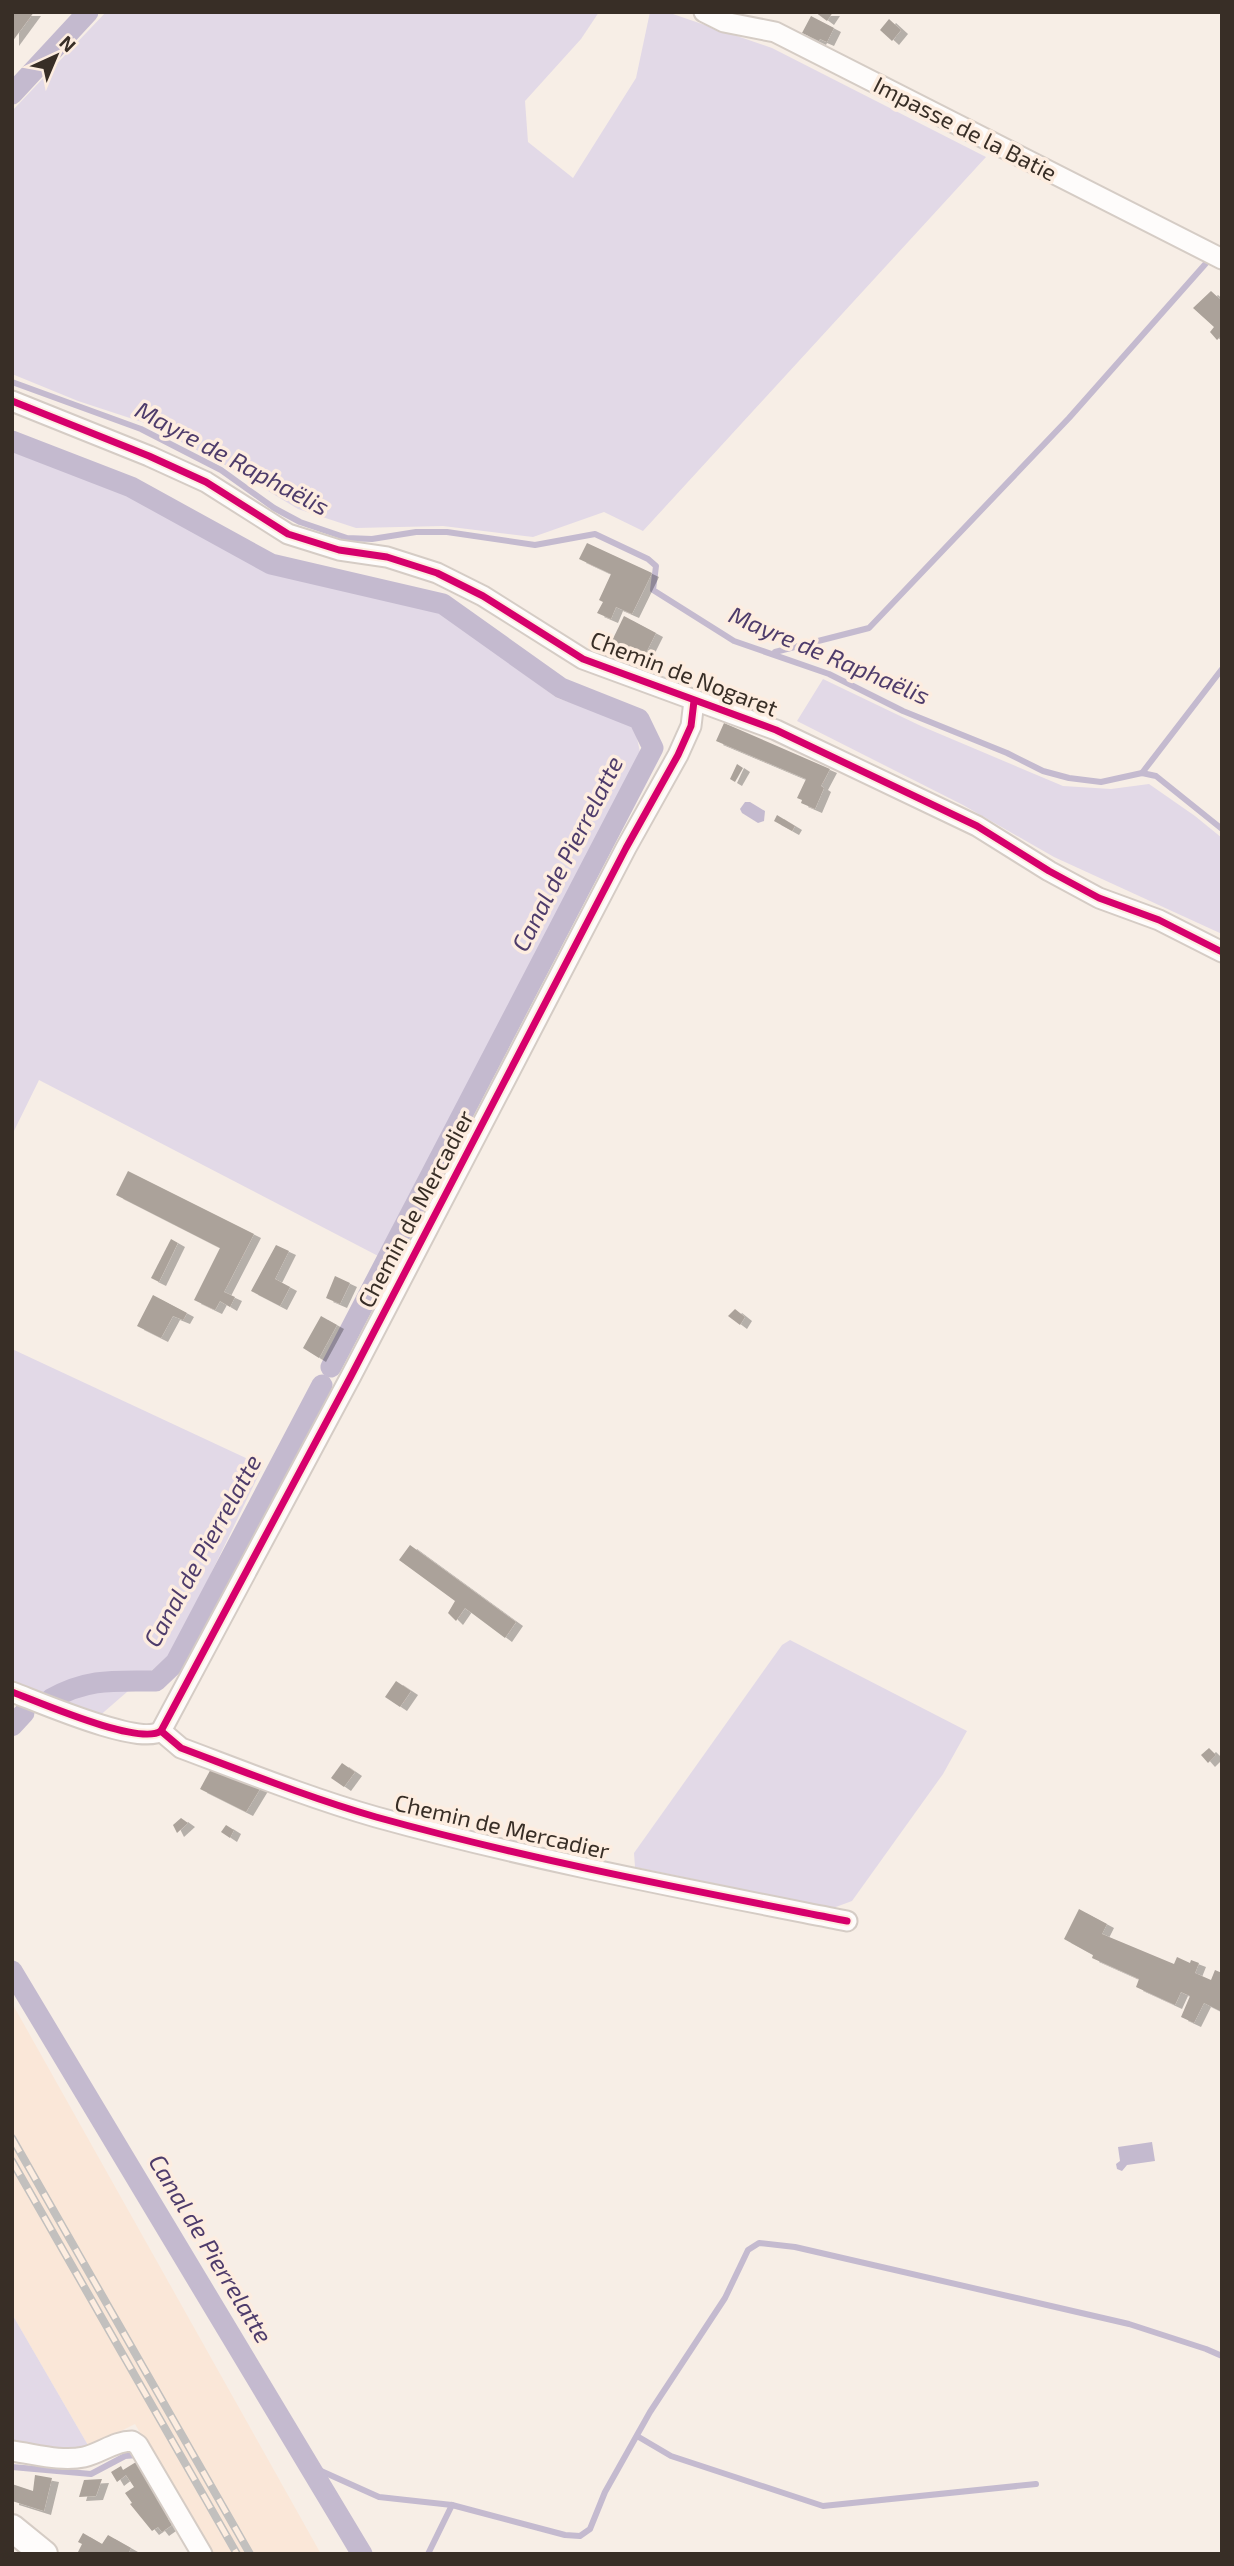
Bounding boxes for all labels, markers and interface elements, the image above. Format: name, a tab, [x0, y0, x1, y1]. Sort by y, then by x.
north arrow	[21, 21, 91, 91]
text: N	[55, 30, 81, 56]
street label: Impasse de la Batie	[869, 70, 1062, 186]
water label: Mayre de Raphaëlis	[131, 394, 334, 521]
water label: Mayre de Raphaëlis	[725, 599, 934, 710]
street label: Chemin de Nogaret	[587, 624, 782, 722]
water label: Canal de Pierrelatte	[505, 751, 628, 956]
street label: Chemin de Mercadier	[351, 1105, 479, 1312]
water label: Canal de Pierrelatte	[137, 1449, 267, 1651]
street label: Chemin de Mercadier	[392, 1788, 612, 1864]
water label: Canal de Pierrelatte	[143, 2149, 279, 2348]

